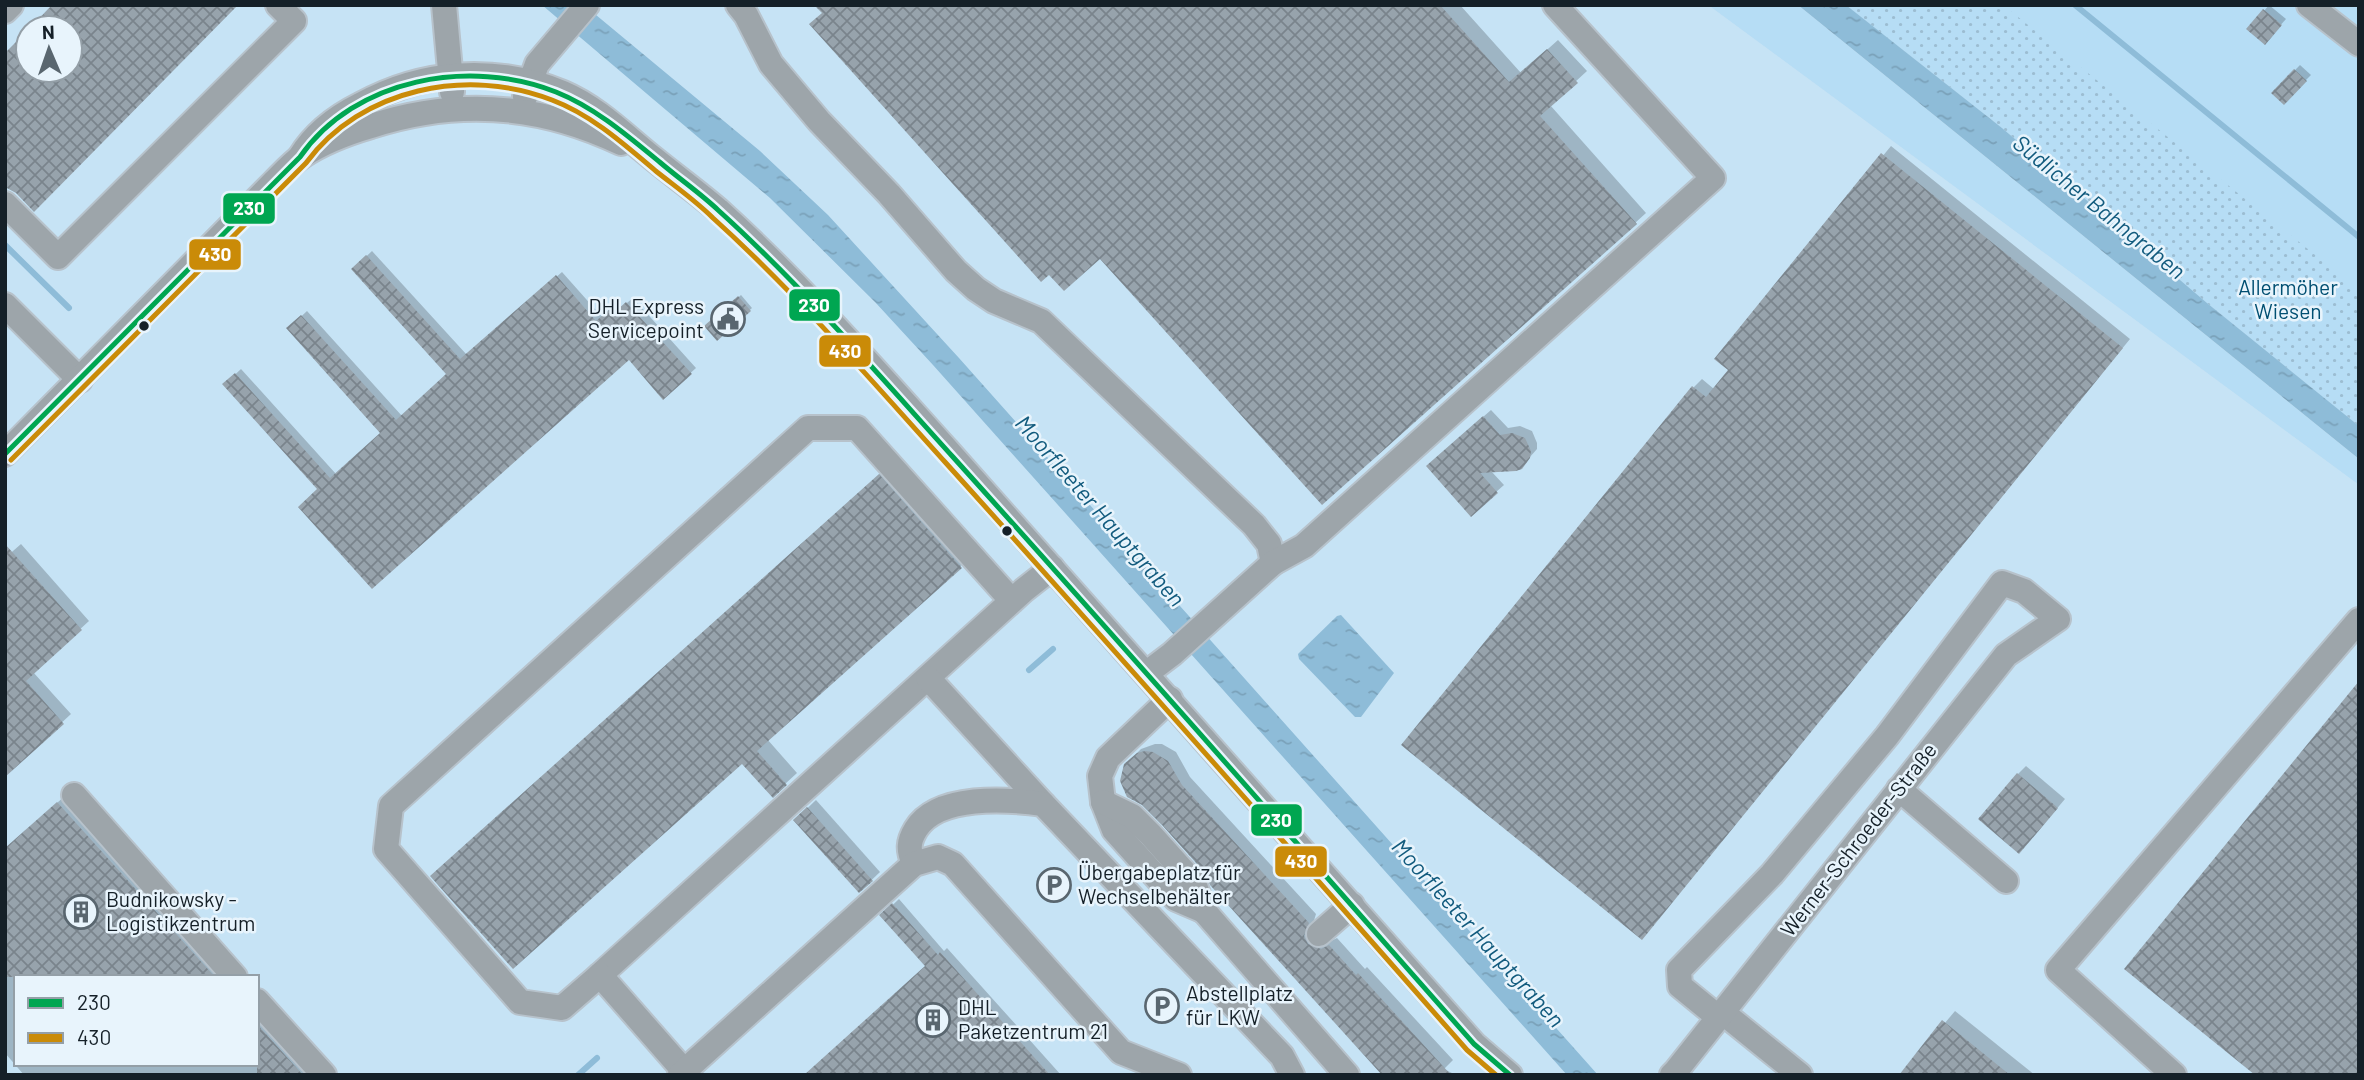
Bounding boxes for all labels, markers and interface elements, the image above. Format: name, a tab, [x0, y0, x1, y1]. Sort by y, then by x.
north arrow	[14, 14, 84, 84]
text: N	[42, 20, 55, 43]
water label: Südlicher Bahngraben	[2008, 128, 2191, 284]
line badge: 230	[222, 192, 276, 225]
text: 230	[233, 196, 265, 219]
line badge: 430	[188, 238, 242, 271]
text: 430	[199, 242, 231, 265]
park label: Allermöher Wiesen	[2238, 274, 2338, 323]
line badge: 230	[788, 288, 841, 322]
place label: DHL Express Servicepoint	[588, 293, 704, 342]
text: 230	[798, 293, 830, 316]
public building icon: DHL Express Servicepoint	[709, 300, 747, 338]
unlabelled marker	[137, 319, 151, 333]
line badge: 430	[818, 334, 872, 368]
text: 430	[829, 339, 861, 362]
water label: Moorfleeter Hauptgraben	[1010, 409, 1191, 612]
unlabelled marker	[1000, 524, 1014, 538]
street label: Werner-Schroeder-Straße	[1774, 737, 1941, 941]
line badge: 230	[1250, 803, 1303, 837]
text: 230	[1260, 808, 1292, 831]
water label: Moorfleeter Hauptgraben	[1387, 832, 1571, 1032]
line badge: 430	[1274, 845, 1328, 878]
text: 430	[1285, 849, 1317, 872]
place label: Übergabeplatz für Wechselbehälter	[1078, 859, 1241, 908]
parking icon: Übergabeplatz für Wechselbehälter	[1035, 866, 1073, 904]
place label: Budnikowsky - Logistikzentrum	[106, 886, 255, 935]
building icon: Budnikowsky - Logistikzentrum	[62, 893, 100, 931]
legend	[14, 975, 259, 1066]
place label: Abstellplatz für LKW	[1186, 980, 1293, 1029]
parking icon: Abstellplatz für LKW	[1143, 987, 1181, 1025]
text: 230	[77, 989, 111, 1014]
place label: DHL Paketzentrum 21	[958, 994, 1108, 1043]
building icon: DHL Paketzentrum 21	[914, 1001, 952, 1039]
text: 430	[77, 1024, 111, 1049]

